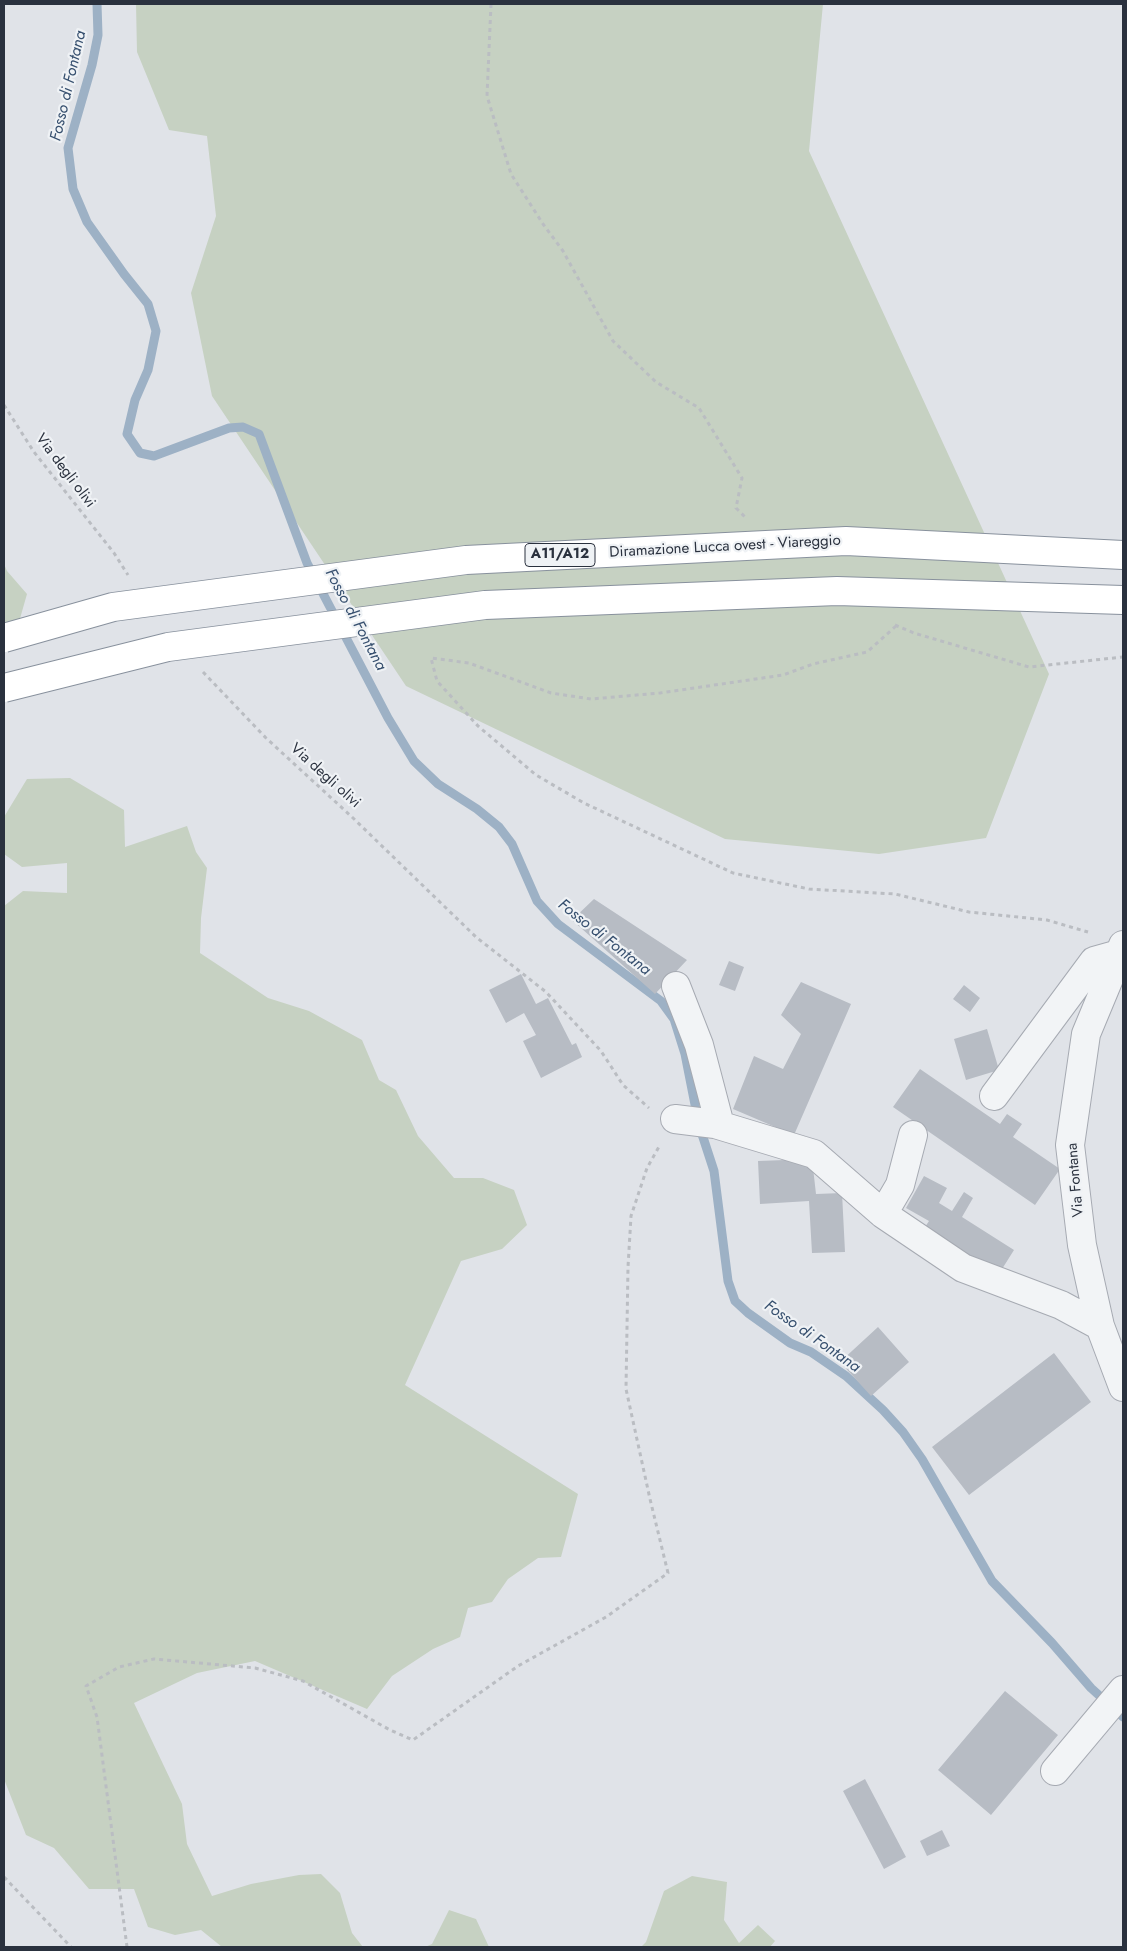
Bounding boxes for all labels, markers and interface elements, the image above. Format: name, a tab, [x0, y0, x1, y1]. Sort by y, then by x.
water label: Fosso di Fontana	[47, 29, 91, 143]
street label: Via degli olivi	[31, 430, 99, 512]
street label: Diramazione Lucca ovest - Viareggio	[609, 532, 841, 562]
road number: A11/A12	[525, 544, 595, 566]
water label: Fosso di Fontana	[320, 566, 390, 674]
street label: Via degli olivi	[286, 740, 364, 812]
water label: Fosso di Fontana	[554, 896, 654, 980]
street label: Via Fontana	[1064, 1142, 1088, 1218]
water label: Fosso di Fontana	[760, 1297, 864, 1377]

